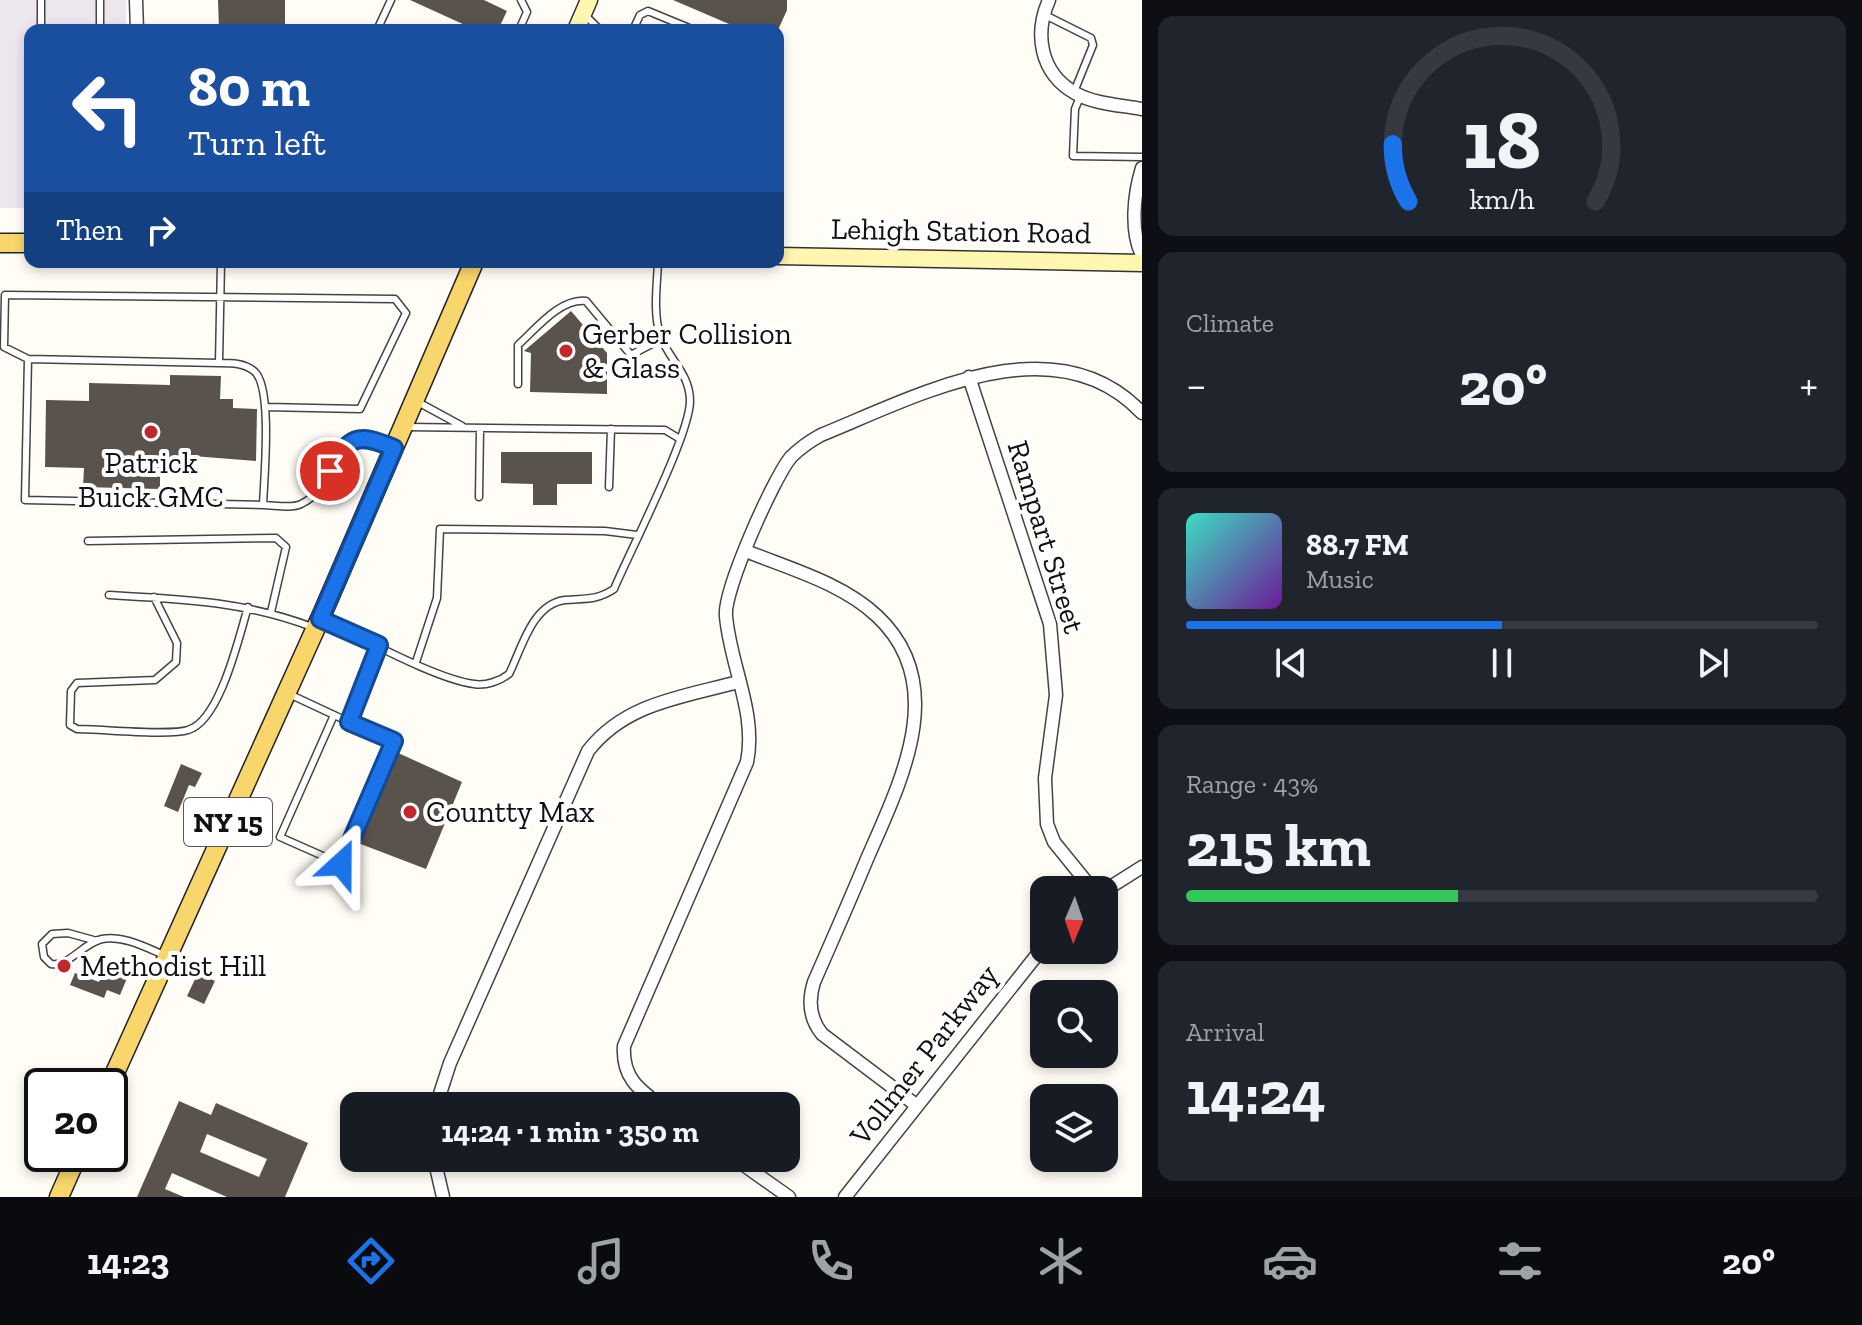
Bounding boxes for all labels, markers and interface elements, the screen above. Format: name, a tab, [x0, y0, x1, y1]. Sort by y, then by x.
text: 80 m	[188, 53, 310, 120]
icon: left	[56, 56, 160, 160]
text: 18	[1463, 89, 1541, 189]
text: Turn left	[188, 121, 326, 164]
text: km/h	[1469, 182, 1535, 216]
icon: right	[139, 208, 183, 252]
street label: Lehigh Station Road	[830, 211, 1092, 251]
text: Then	[56, 212, 123, 248]
text: Climate	[1186, 307, 1274, 339]
place label: Gerber Collision & Glass	[582, 316, 792, 386]
marker: Gerber Collision & Glass	[557, 342, 575, 360]
text: 20°	[1459, 348, 1547, 420]
text: −	[1186, 358, 1207, 411]
text: +	[1799, 358, 1818, 411]
marker: Patrick Buick GMC	[142, 423, 160, 441]
street label: Rampart Street	[1000, 436, 1092, 638]
pin	[296, 437, 364, 505]
place label: Patrick Buick GMC	[78, 445, 224, 515]
icon: arrive	[308, 449, 352, 493]
text: 88.7 FM	[1306, 527, 1409, 563]
text: Music	[1306, 563, 1374, 595]
icon: previous	[1269, 641, 1313, 685]
icon: pause	[1480, 641, 1524, 685]
icon: next	[1691, 641, 1735, 685]
text: Range · 43%	[1186, 768, 1318, 800]
place label: Countty Max	[426, 794, 595, 830]
road number: NY 15	[184, 798, 272, 846]
marker: Countty Max	[401, 803, 419, 821]
text: 215 km	[1186, 809, 1371, 881]
position arrow	[299, 822, 383, 906]
north arrow	[1030, 876, 1118, 964]
map controls	[1030, 876, 1118, 1172]
place label: Methodist Hill	[80, 948, 266, 984]
marker: Methodist Hill	[55, 957, 73, 975]
street label: Vollmer Parkway	[842, 957, 1006, 1153]
button: search	[1030, 980, 1118, 1068]
text: Arrival	[1186, 1016, 1264, 1048]
text: 14:24	[1186, 1057, 1326, 1129]
speed limit sign: 20	[24, 1068, 128, 1172]
button: layers	[1030, 1084, 1118, 1172]
text: 14:24 · 1 min · 350 m	[441, 1114, 699, 1150]
icon: directions	[343, 1233, 399, 1289]
icon: music	[573, 1233, 629, 1289]
icon: phone	[803, 1233, 859, 1289]
icon: climate	[1033, 1233, 1089, 1289]
icon: car	[1262, 1233, 1318, 1289]
icon: filters	[1492, 1233, 1548, 1289]
text: 14:23	[87, 1240, 169, 1283]
text: 20°	[1722, 1240, 1775, 1283]

